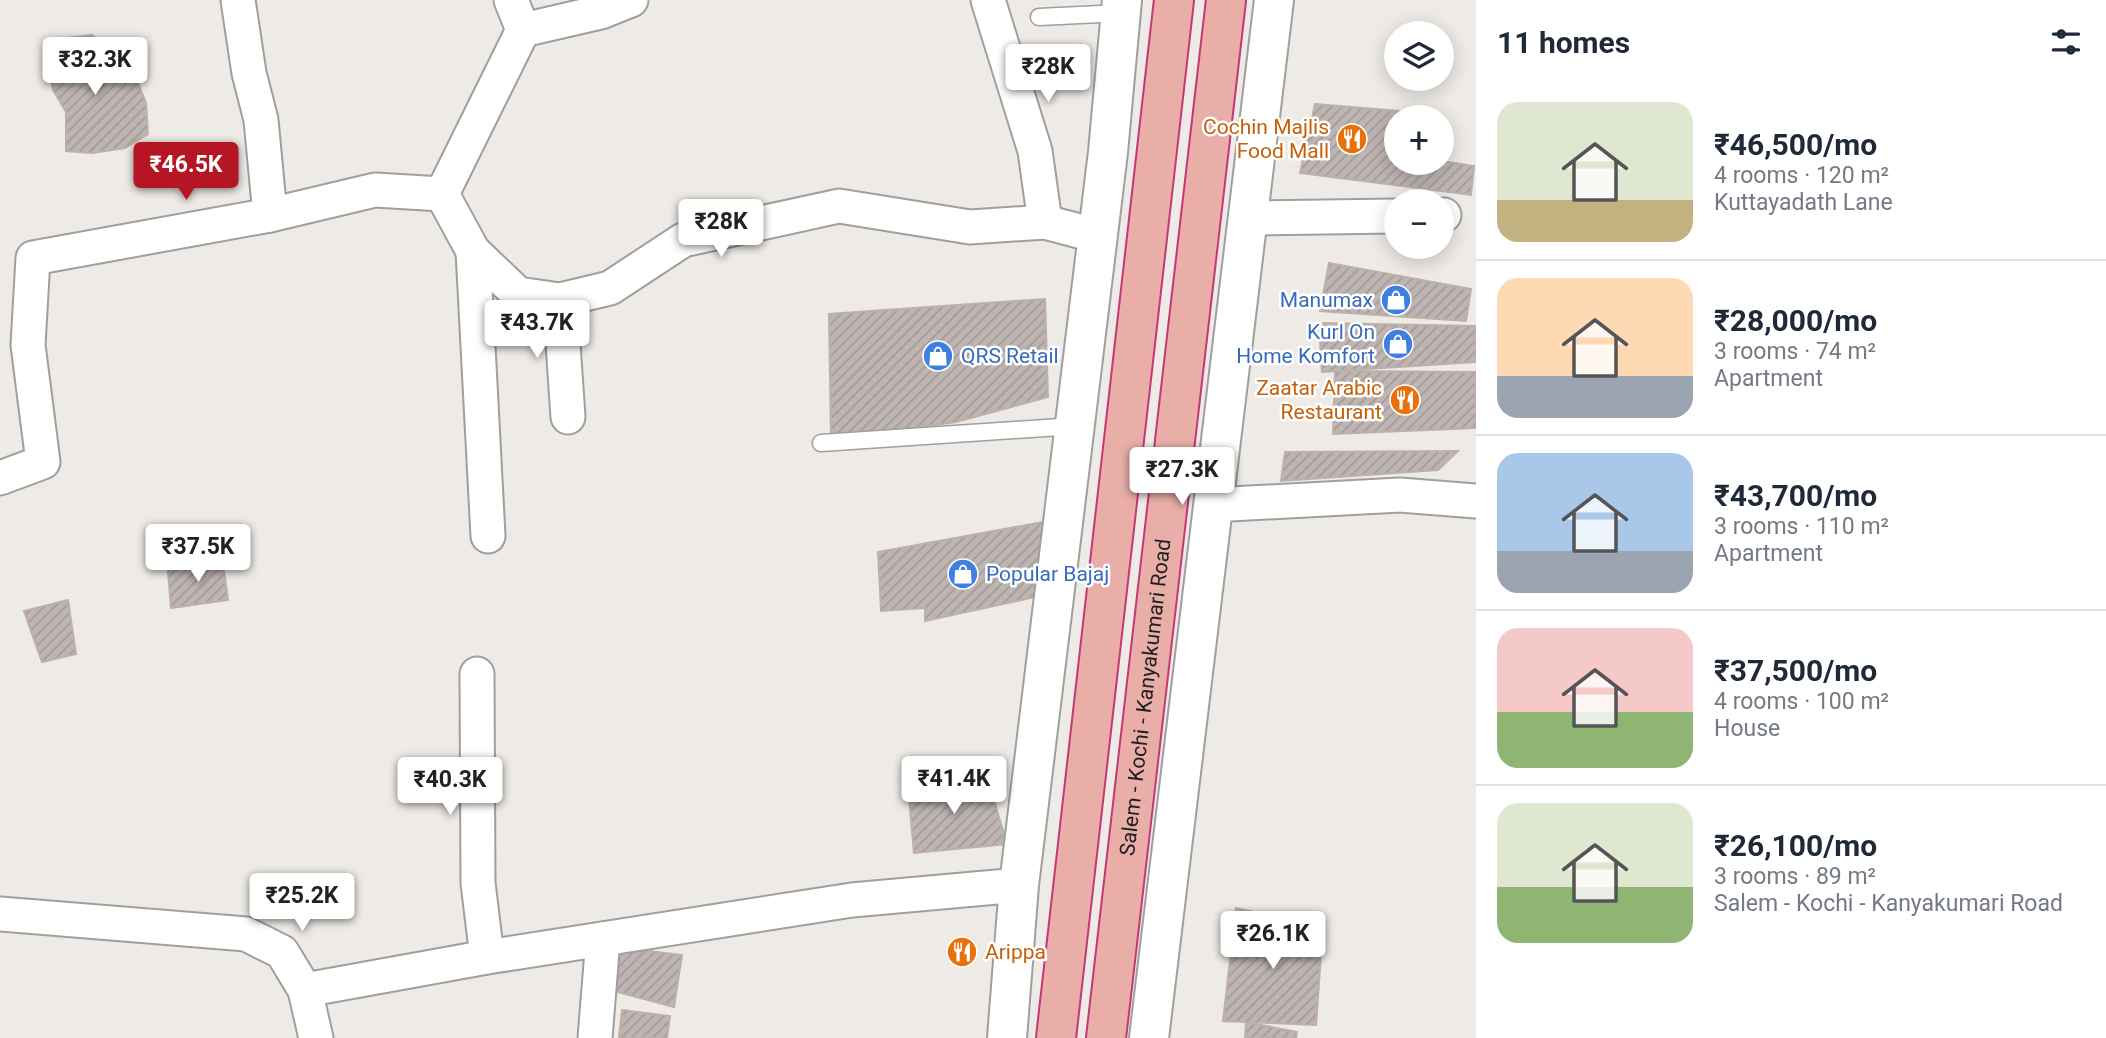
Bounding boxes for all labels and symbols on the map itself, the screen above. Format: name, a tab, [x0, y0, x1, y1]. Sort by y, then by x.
pin: ₹32.3K	[38, 38, 152, 97]
pin: ₹28K	[1007, 44, 1089, 104]
place label: Cochin Majlis Food Mall	[1203, 115, 1329, 163]
restaurant icon: Cochin Majlis Food Mall	[1335, 122, 1369, 156]
pin: ₹46.5K	[129, 142, 243, 202]
pin: ₹28K	[680, 200, 762, 259]
shop icon: Manumax	[1379, 283, 1413, 317]
place label: Manumax	[1280, 288, 1373, 312]
pin: ₹43.7K	[480, 300, 594, 360]
place label: Kurl On Home Komfort	[1236, 320, 1375, 368]
shop icon: Kurl On Home Komfort	[1381, 327, 1415, 361]
shop icon: QRS Retail	[921, 339, 955, 373]
place label: QRS Retail	[961, 344, 1059, 368]
place label: Zaatar Arabic Restaurant	[1256, 376, 1382, 424]
restaurant icon: Zaatar Arabic Restaurant	[1388, 383, 1422, 417]
pin: ₹27.3K	[1125, 448, 1239, 507]
pin: ₹37.5K	[141, 524, 255, 584]
street label: Salem - Kochi - Kanyakumari Road	[1115, 538, 1176, 857]
shop icon: Popular Bajaj	[946, 557, 980, 591]
place label: Popular Bajaj	[986, 562, 1109, 586]
pin: ₹41.4K	[897, 756, 1011, 816]
pin: ₹40.3K	[393, 758, 507, 817]
pin: ₹25.2K	[245, 874, 359, 933]
pin: ₹26.1K	[1216, 912, 1330, 971]
restaurant icon: Arippa	[945, 935, 979, 969]
place label: Arippa	[985, 940, 1046, 964]

